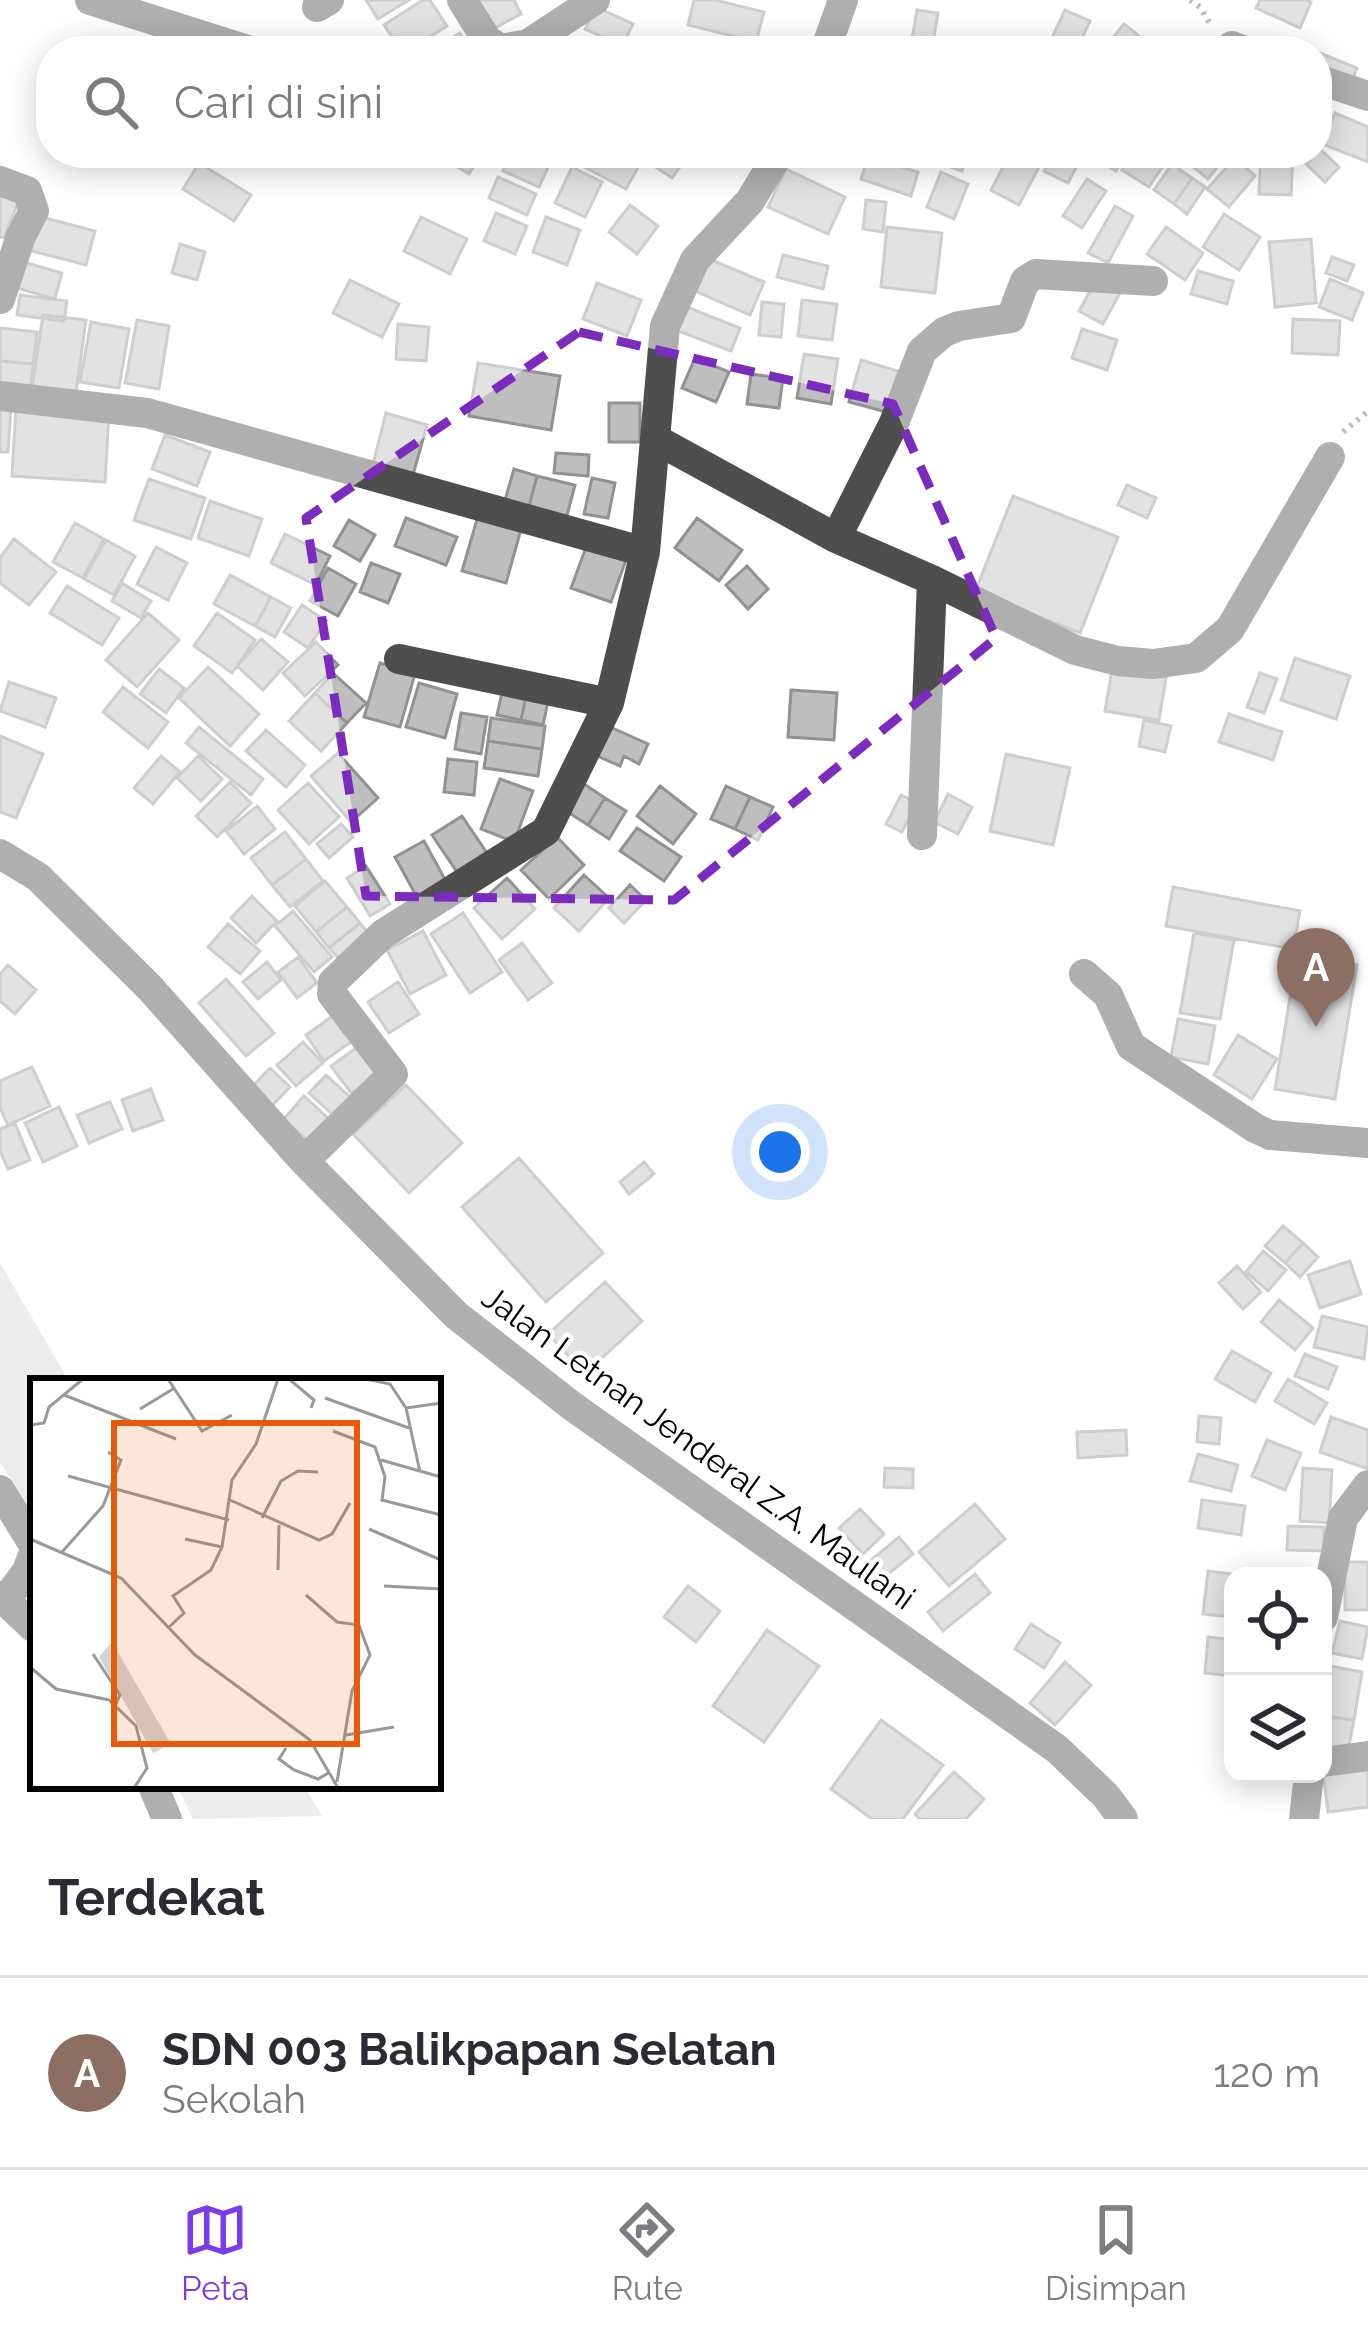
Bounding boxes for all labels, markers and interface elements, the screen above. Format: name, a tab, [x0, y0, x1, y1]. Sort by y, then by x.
search box	[36, 36, 1332, 168]
icon: search	[78, 69, 144, 135]
text: Cari di sini	[174, 76, 383, 129]
pin: A	[1277, 928, 1355, 1027]
your location	[750, 1122, 810, 1182]
street label: Jalan Letnan Jenderal Z.A. Maulani	[475, 1277, 923, 1617]
inset map	[30, 1378, 441, 1789]
map controls	[1224, 1567, 1332, 1783]
button: locate	[1224, 1567, 1332, 1675]
button: layers	[1224, 1675, 1332, 1783]
text: Terdekat	[48, 1867, 265, 1927]
text: SDN 003 Balikpapan Selatan	[162, 2023, 777, 2076]
text: A	[74, 2050, 100, 2096]
text: 120 m	[1213, 2050, 1320, 2096]
text: Sekolah	[162, 2076, 306, 2122]
tab: Peta	[181, 2197, 250, 2308]
tab: Rute	[612, 2197, 683, 2308]
tab: Disimpan	[1045, 2197, 1187, 2308]

